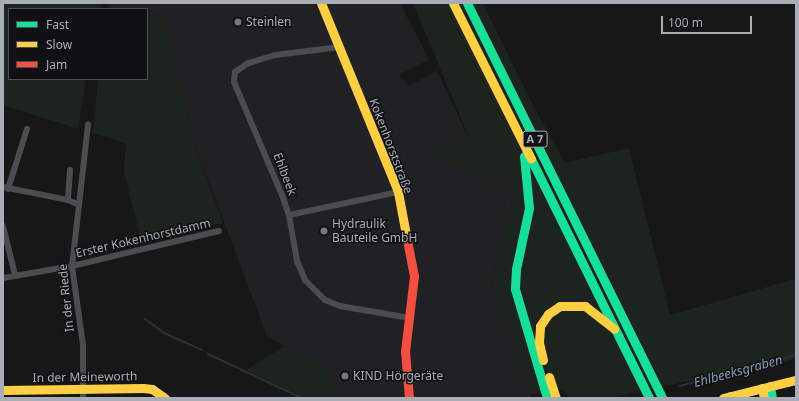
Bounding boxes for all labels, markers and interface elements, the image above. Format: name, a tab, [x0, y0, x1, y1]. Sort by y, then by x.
legend	[8, 8, 148, 80]
scale bar	[663, 8, 754, 34]
text: 100 m	[668, 14, 703, 31]
place label: Steinlen	[246, 15, 291, 29]
text: Fast	[46, 16, 69, 33]
marker: Steinlen	[233, 17, 243, 27]
text: Slow	[46, 36, 72, 53]
text: Jam	[46, 56, 67, 73]
street label: Kokenhorststraße	[366, 96, 416, 196]
road number: A 7	[522, 130, 548, 148]
street label: Ehlbeek	[270, 151, 300, 197]
street label: Erster Kokenhorstdamm	[74, 215, 212, 261]
place label: Hydraulik Bauteile GmbH	[332, 217, 417, 245]
marker: Hydraulik Bauteile GmbH	[319, 226, 329, 236]
street label: In der Riede	[55, 263, 77, 333]
water label: Ehlbeeksgraben	[692, 352, 784, 390]
street label: In der Meineworth	[32, 369, 138, 385]
place label: KIND Hörgeräte	[353, 369, 443, 383]
marker: KIND Hörgeräte	[340, 371, 350, 381]

